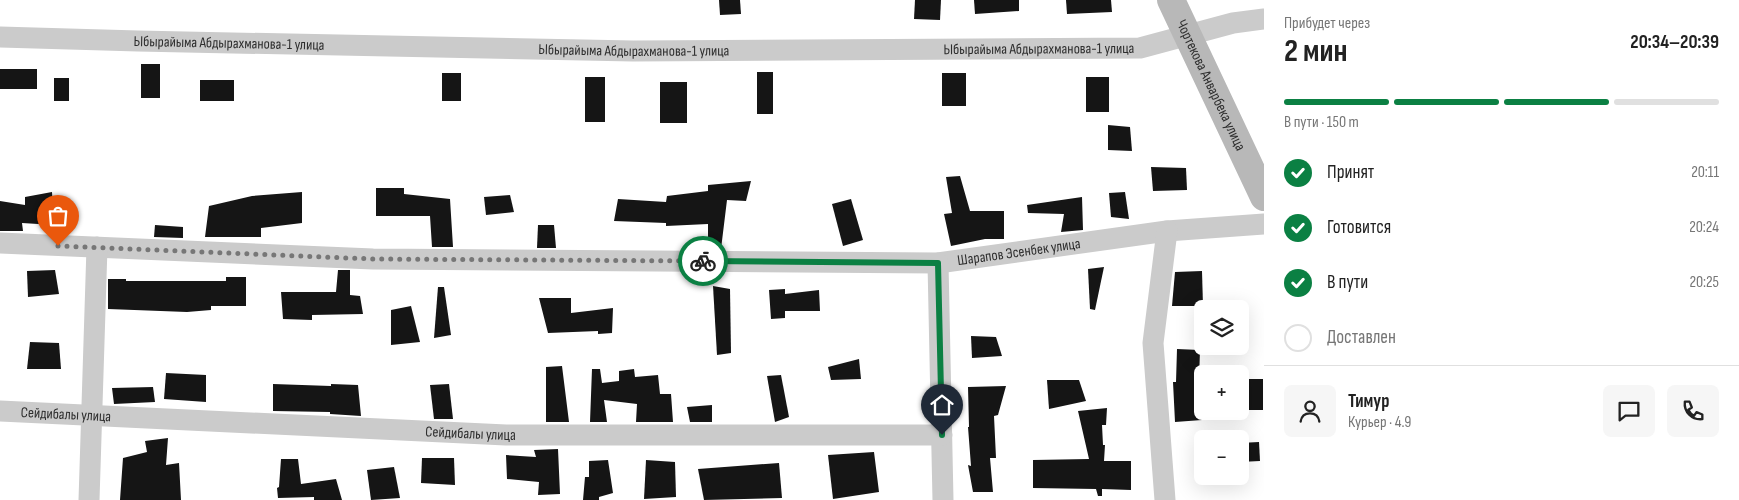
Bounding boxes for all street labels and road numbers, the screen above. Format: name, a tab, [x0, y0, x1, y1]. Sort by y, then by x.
street label: Чортекова Анварбека улица	[1172, 17, 1250, 154]
street label: Ыбырайыма Абдырахманова-1 улица	[133, 32, 325, 55]
street label: Ыбырайыма Абдырахманова-1 улица	[943, 39, 1135, 59]
street label: Ыбырайыма Абдырахманова-1 улица	[538, 40, 730, 61]
street label: Шарапов Эсенбек улица	[956, 234, 1082, 270]
street label: Сейдибалы улица	[20, 403, 112, 426]
street label: Сейдибалы улица	[425, 422, 516, 445]

